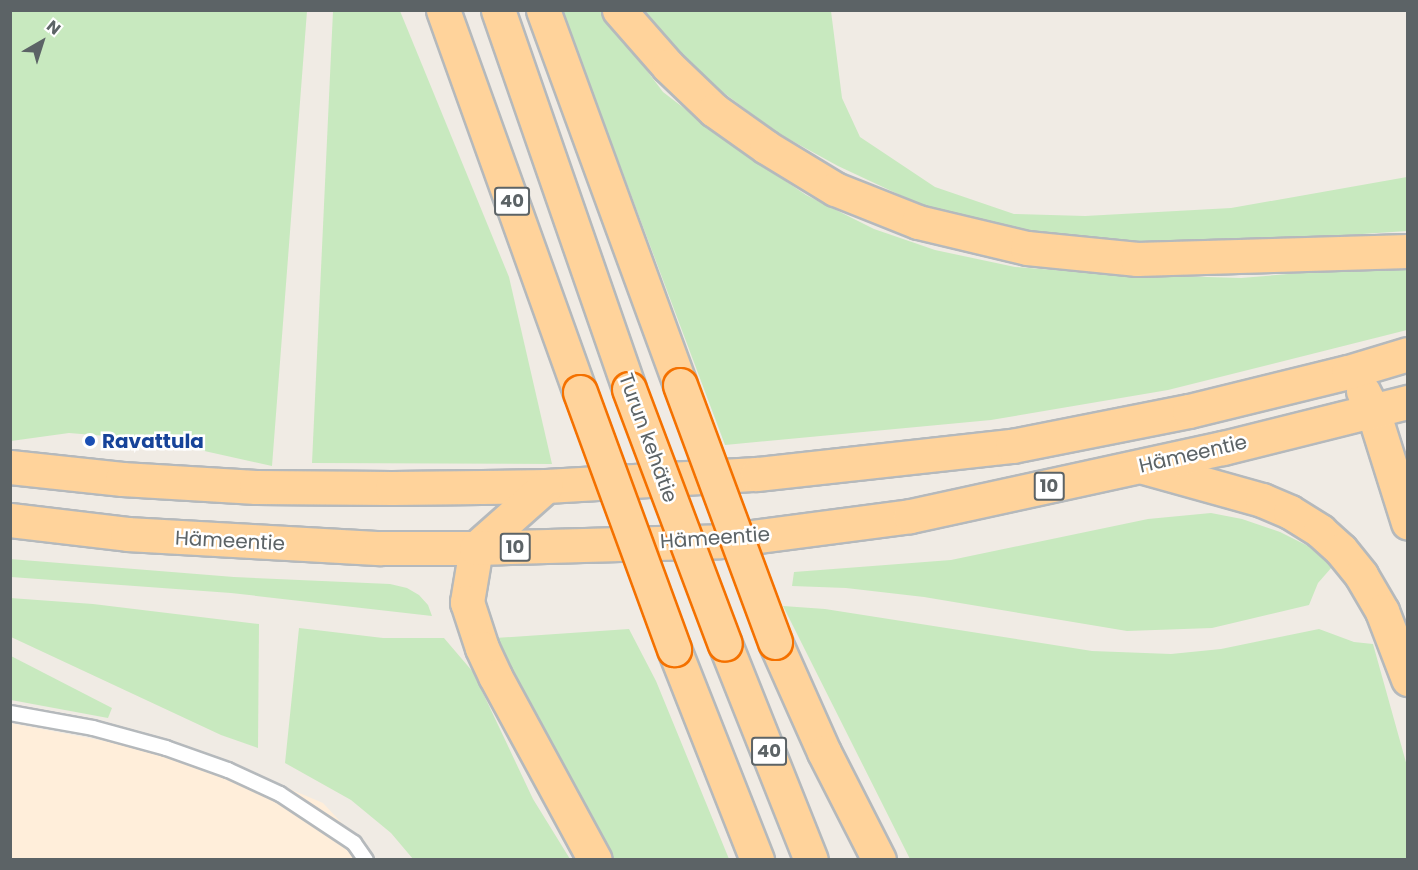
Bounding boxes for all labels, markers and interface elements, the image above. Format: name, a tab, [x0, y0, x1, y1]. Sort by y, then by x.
north arrow	[12, 12, 72, 72]
text: N	[42, 15, 66, 40]
road number: 40	[494, 186, 530, 216]
street label: Turun kehätie	[614, 370, 682, 506]
place label: Ravattula	[102, 429, 204, 453]
street label: Hämeentie	[1137, 430, 1249, 478]
marker: Ravattula	[83, 434, 97, 448]
road number: 10	[1032, 471, 1066, 501]
street label: Hämeentie	[659, 522, 771, 554]
street label: Hämeentie	[174, 526, 286, 556]
road number: 10	[498, 532, 532, 562]
road number: 40	[751, 736, 787, 766]

